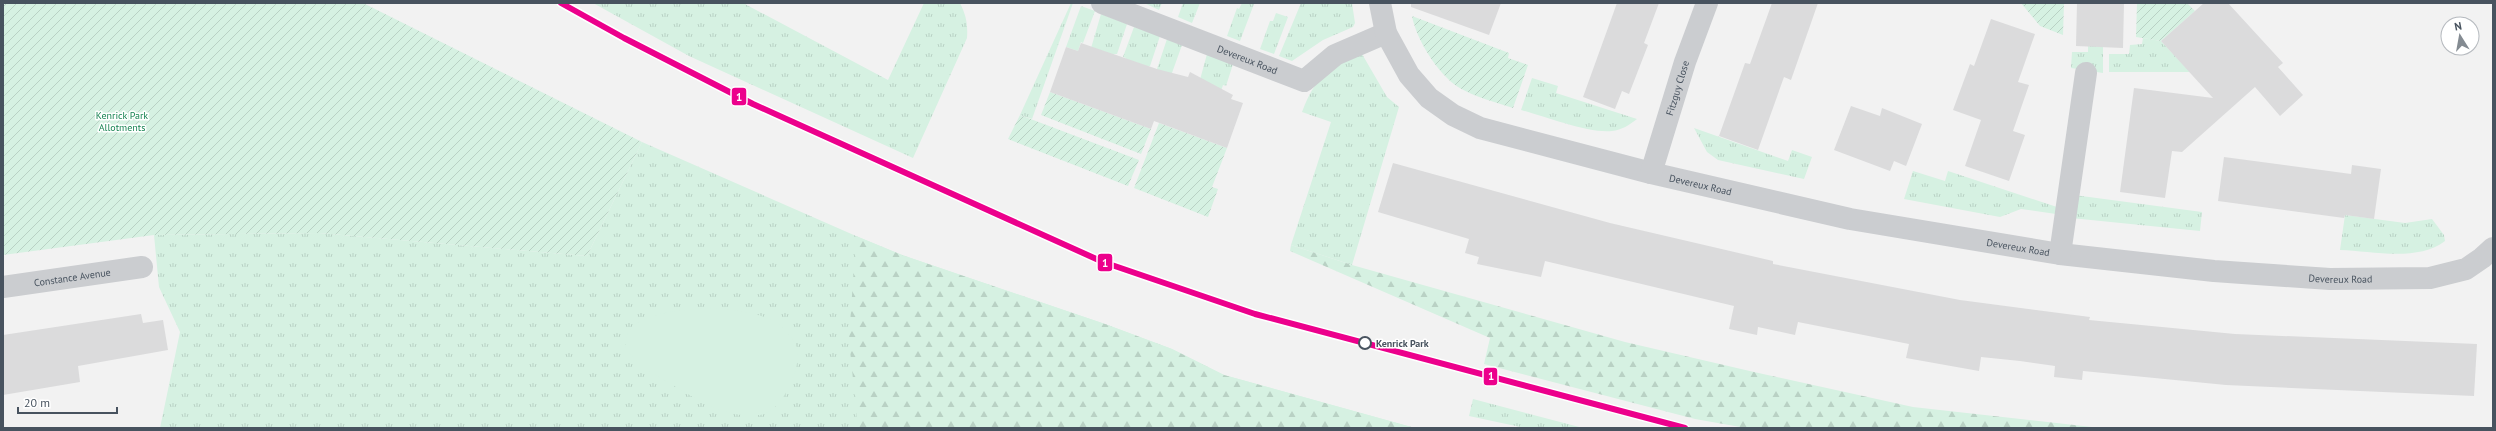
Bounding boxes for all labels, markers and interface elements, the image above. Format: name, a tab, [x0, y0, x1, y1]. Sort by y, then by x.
north arrow	[2440, 16, 2480, 56]
text: N	[2453, 19, 2463, 34]
street label: Devereux Road	[1215, 42, 1280, 77]
street label: Fitzguy Close	[1663, 59, 1692, 117]
line badge: 1	[731, 87, 747, 106]
text: 1	[736, 90, 742, 104]
park label: Kenrick Park Allotments	[96, 109, 148, 134]
street label: Devereux Road	[1668, 171, 1733, 198]
street label: Devereux Road	[1986, 235, 2051, 259]
line badge: 1	[1097, 253, 1113, 272]
text: 1	[1102, 256, 1108, 270]
street label: Constance Avenue	[33, 265, 111, 289]
street label: Devereux Road	[2308, 271, 2372, 286]
marker: Kenrick Park	[1358, 336, 1372, 350]
place label: Kenrick Park	[1376, 337, 1429, 350]
line badge: 1	[1483, 367, 1498, 386]
text: 1	[1488, 369, 1494, 383]
scale bar	[18, 389, 117, 415]
text: 20 m	[24, 395, 50, 410]

